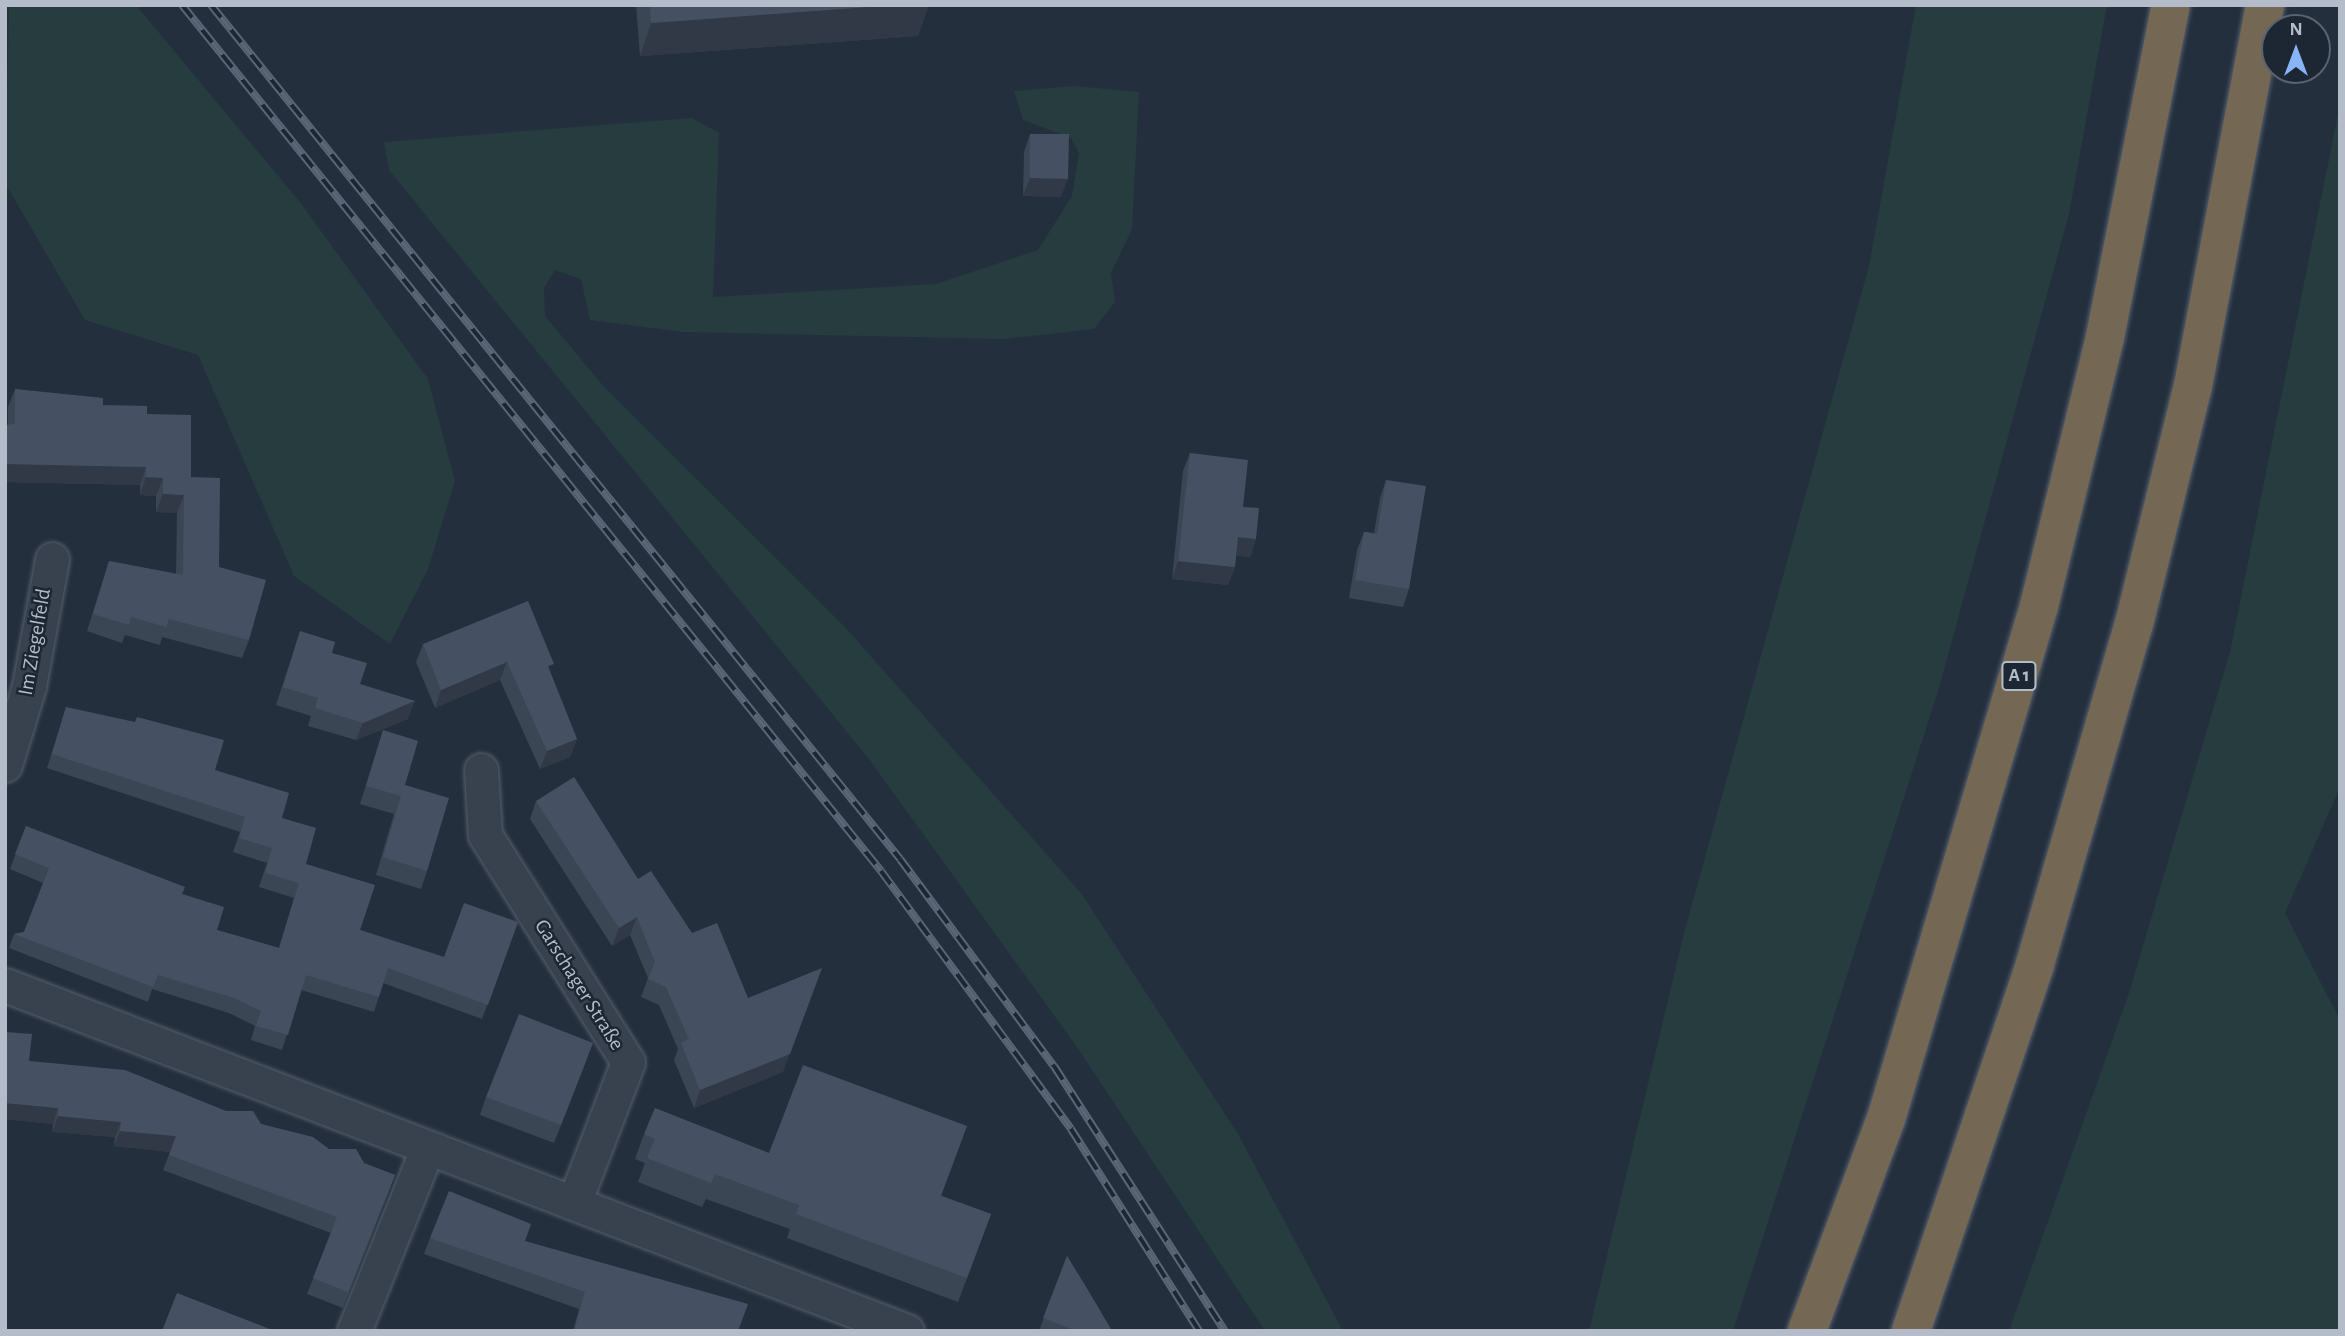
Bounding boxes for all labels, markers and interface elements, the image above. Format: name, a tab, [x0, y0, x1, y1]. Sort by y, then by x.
north arrow	[2261, 14, 2331, 84]
text: N	[2289, 20, 2303, 39]
street label: Im Ziegelfeld	[13, 587, 57, 697]
road number: A 1	[2000, 660, 2038, 692]
street label: Garschager Straße	[529, 915, 629, 1055]

